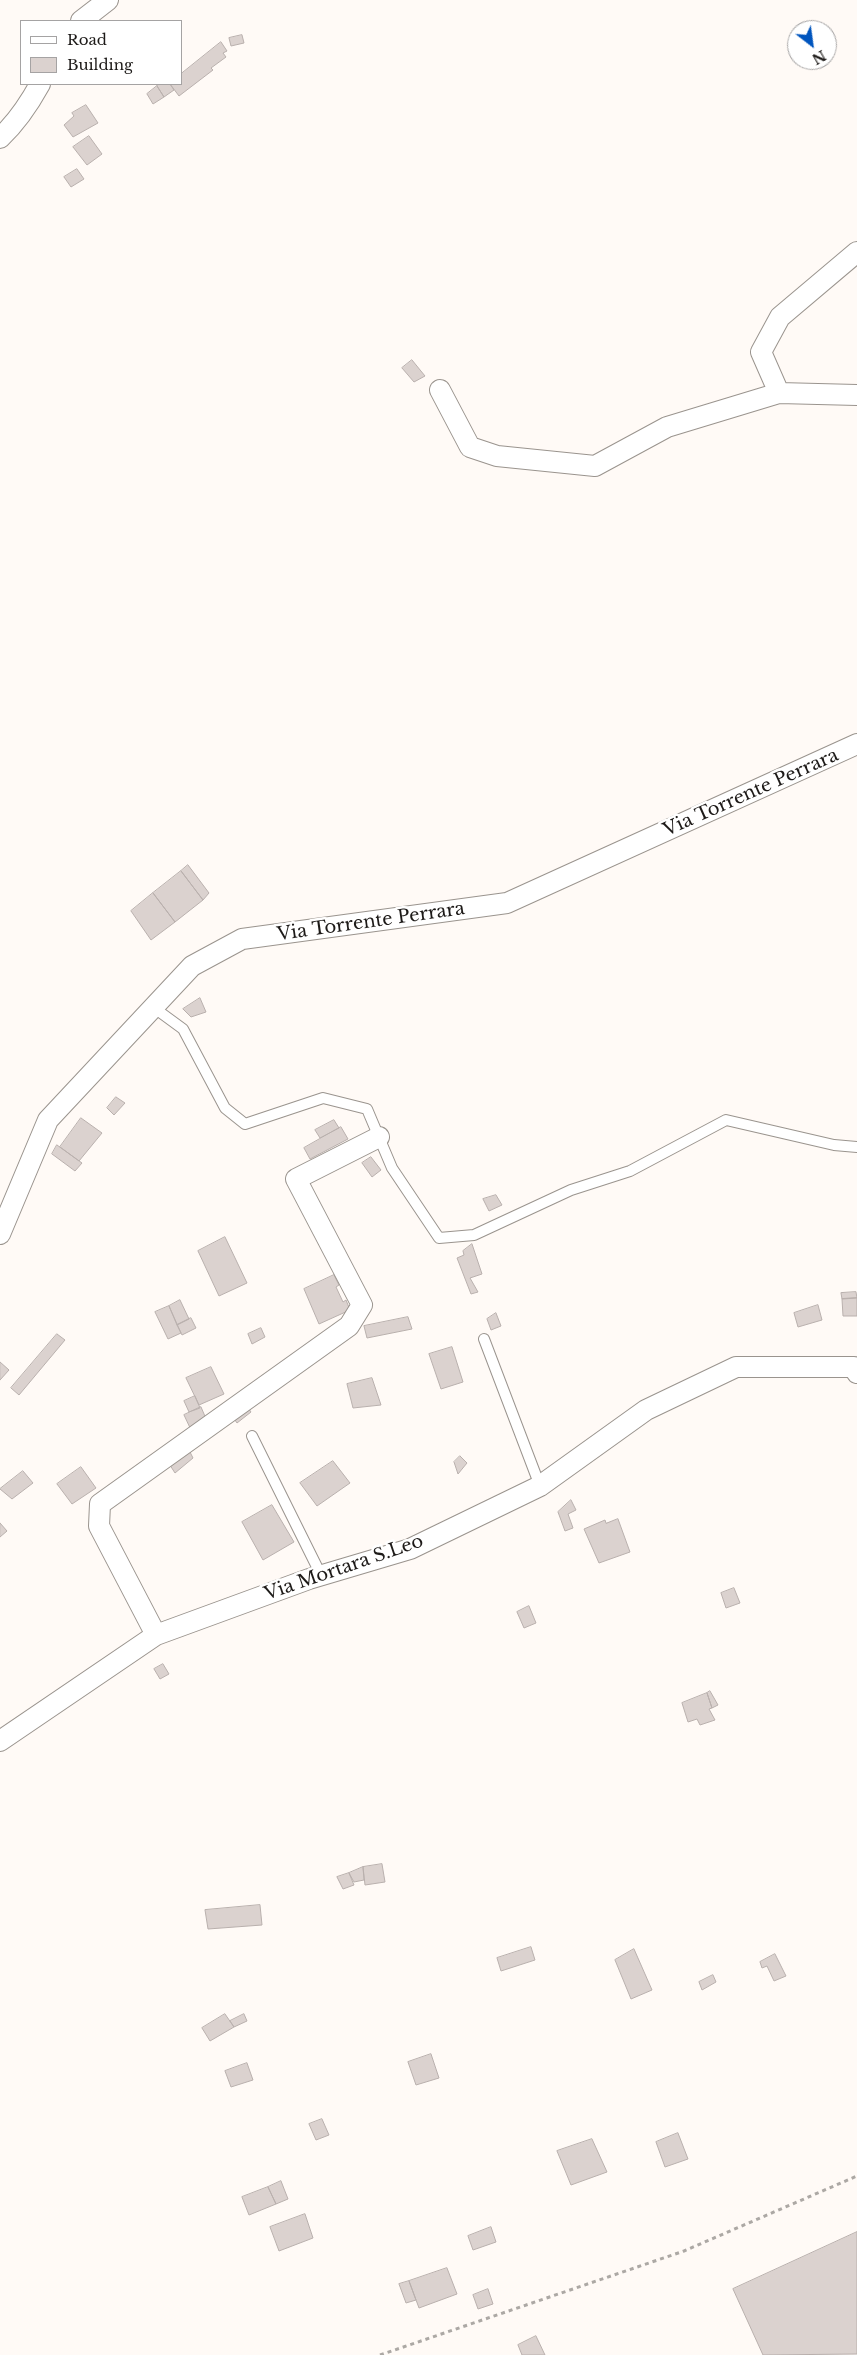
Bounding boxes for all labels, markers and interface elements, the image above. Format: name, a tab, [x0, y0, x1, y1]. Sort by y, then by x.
legend	[20, 20, 182, 85]
north arrow	[787, 20, 837, 70]
text: Road	[67, 30, 107, 49]
text: N	[809, 46, 829, 68]
text: Building	[67, 55, 133, 74]
street label: Via Torrente Perrara	[660, 745, 842, 841]
street label: Via Torrente Perrara	[276, 898, 466, 946]
street label: Via Mortara S.Leo	[262, 1531, 426, 1605]

